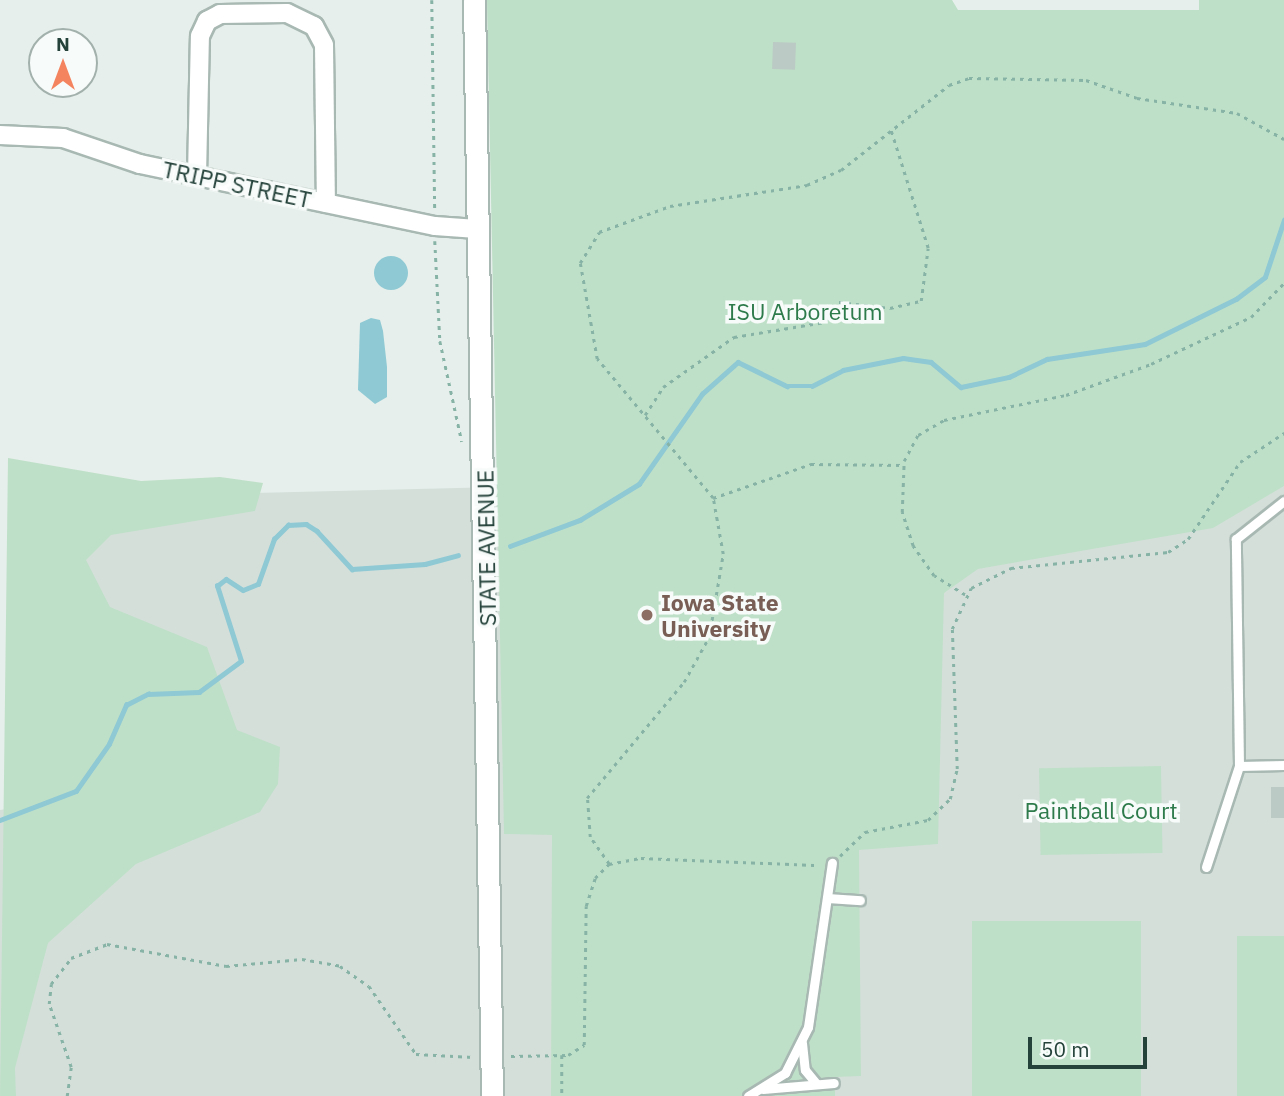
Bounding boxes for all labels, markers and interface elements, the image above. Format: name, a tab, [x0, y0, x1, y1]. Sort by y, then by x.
north arrow	[28, 28, 98, 98]
text: N	[56, 32, 70, 56]
street label: TRIPP STREET	[160, 155, 314, 213]
park label: ISU Arboretum	[727, 297, 883, 325]
street label: STATE AVENUE	[471, 470, 501, 626]
place label: Iowa State University	[661, 588, 779, 642]
marker: Iowa State University	[639, 607, 655, 623]
park label: Paintball Court	[1024, 796, 1178, 824]
scale bar	[1032, 1023, 1151, 1066]
text: 50 m	[1041, 1035, 1090, 1063]

